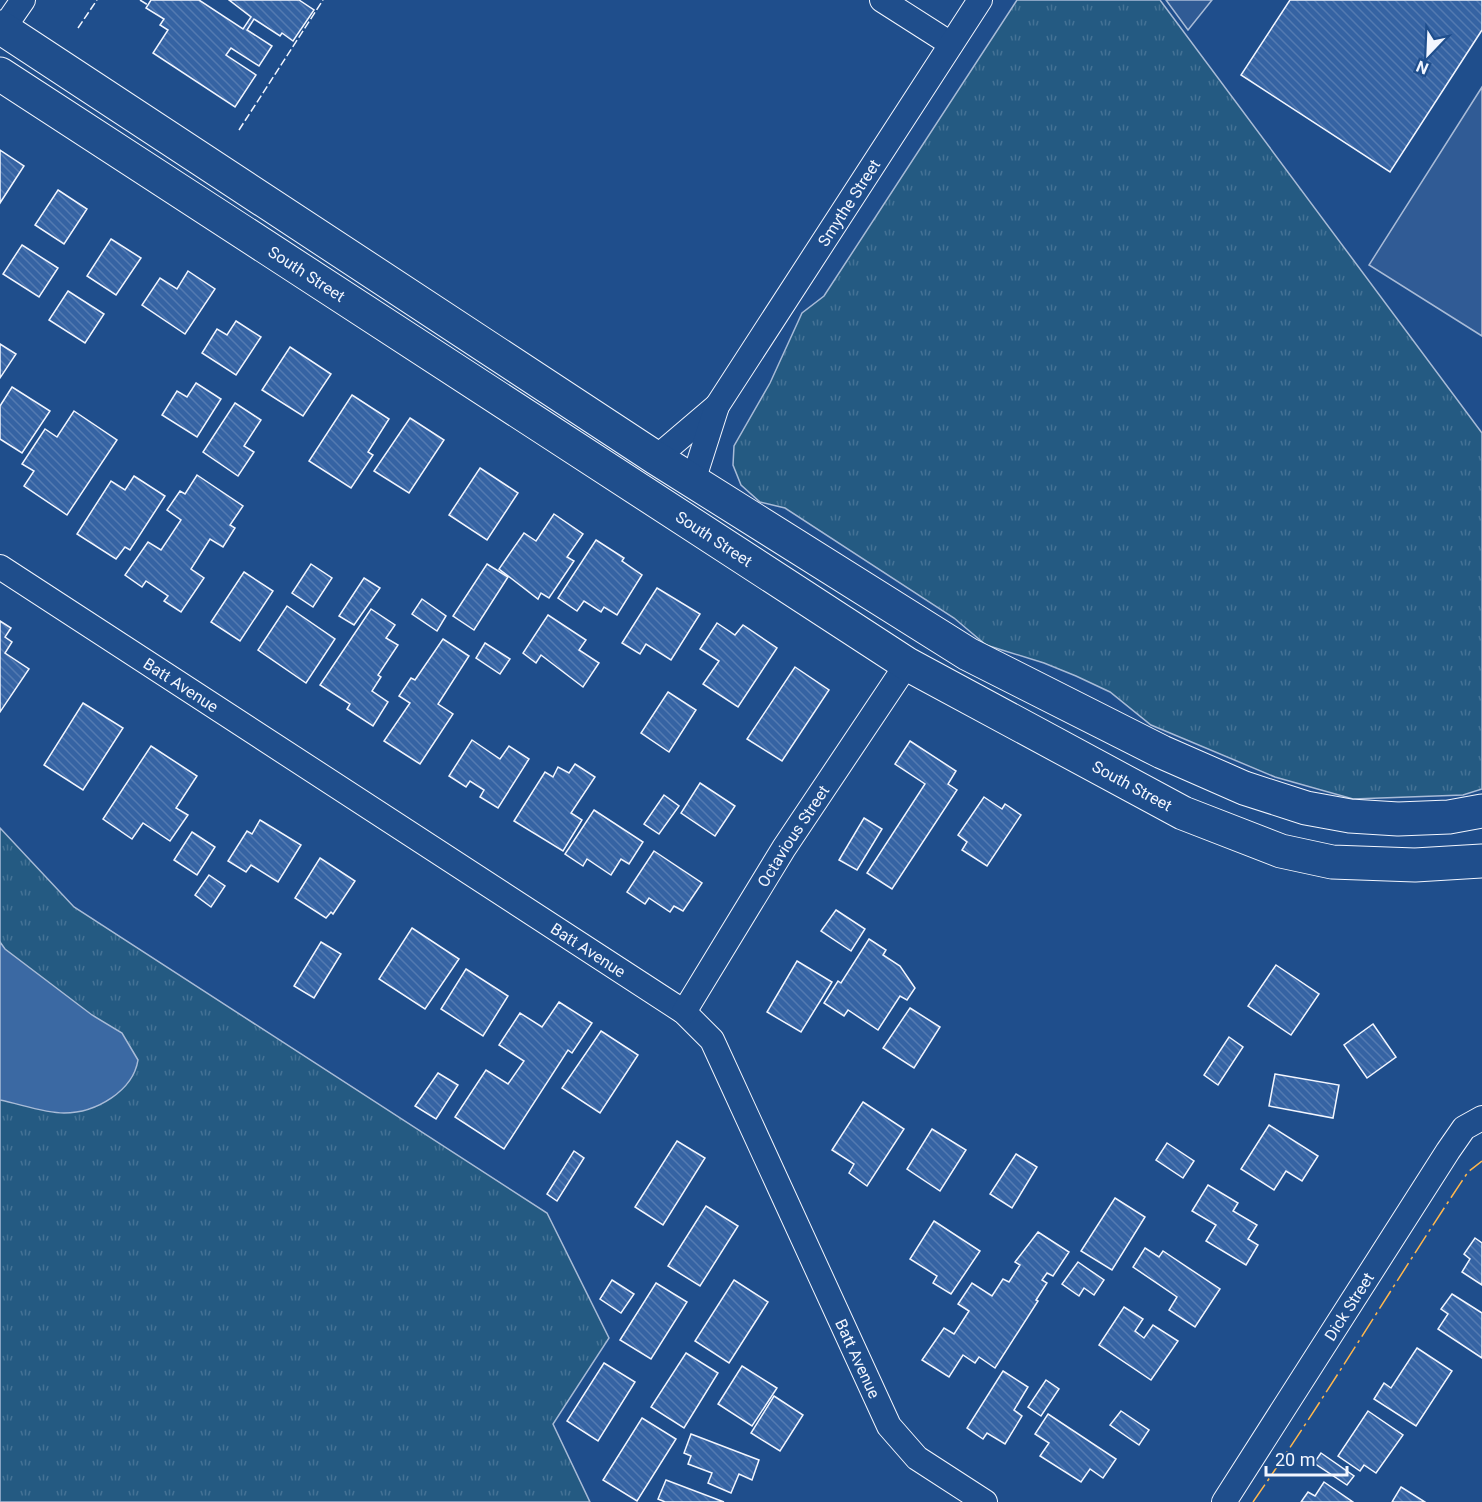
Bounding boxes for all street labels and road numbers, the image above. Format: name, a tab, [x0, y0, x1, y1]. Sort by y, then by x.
street label: Smythe Street	[814, 156, 884, 250]
street label: South Street	[265, 242, 348, 306]
street label: South Street	[672, 507, 756, 571]
street label: Batt Avenue	[140, 654, 222, 716]
street label: South Street	[1089, 757, 1175, 815]
street label: Octavious Street	[754, 782, 833, 891]
street label: Batt Avenue	[547, 919, 629, 982]
street label: Dick Street	[1320, 1269, 1378, 1344]
street label: Batt Avenue	[831, 1316, 884, 1402]

